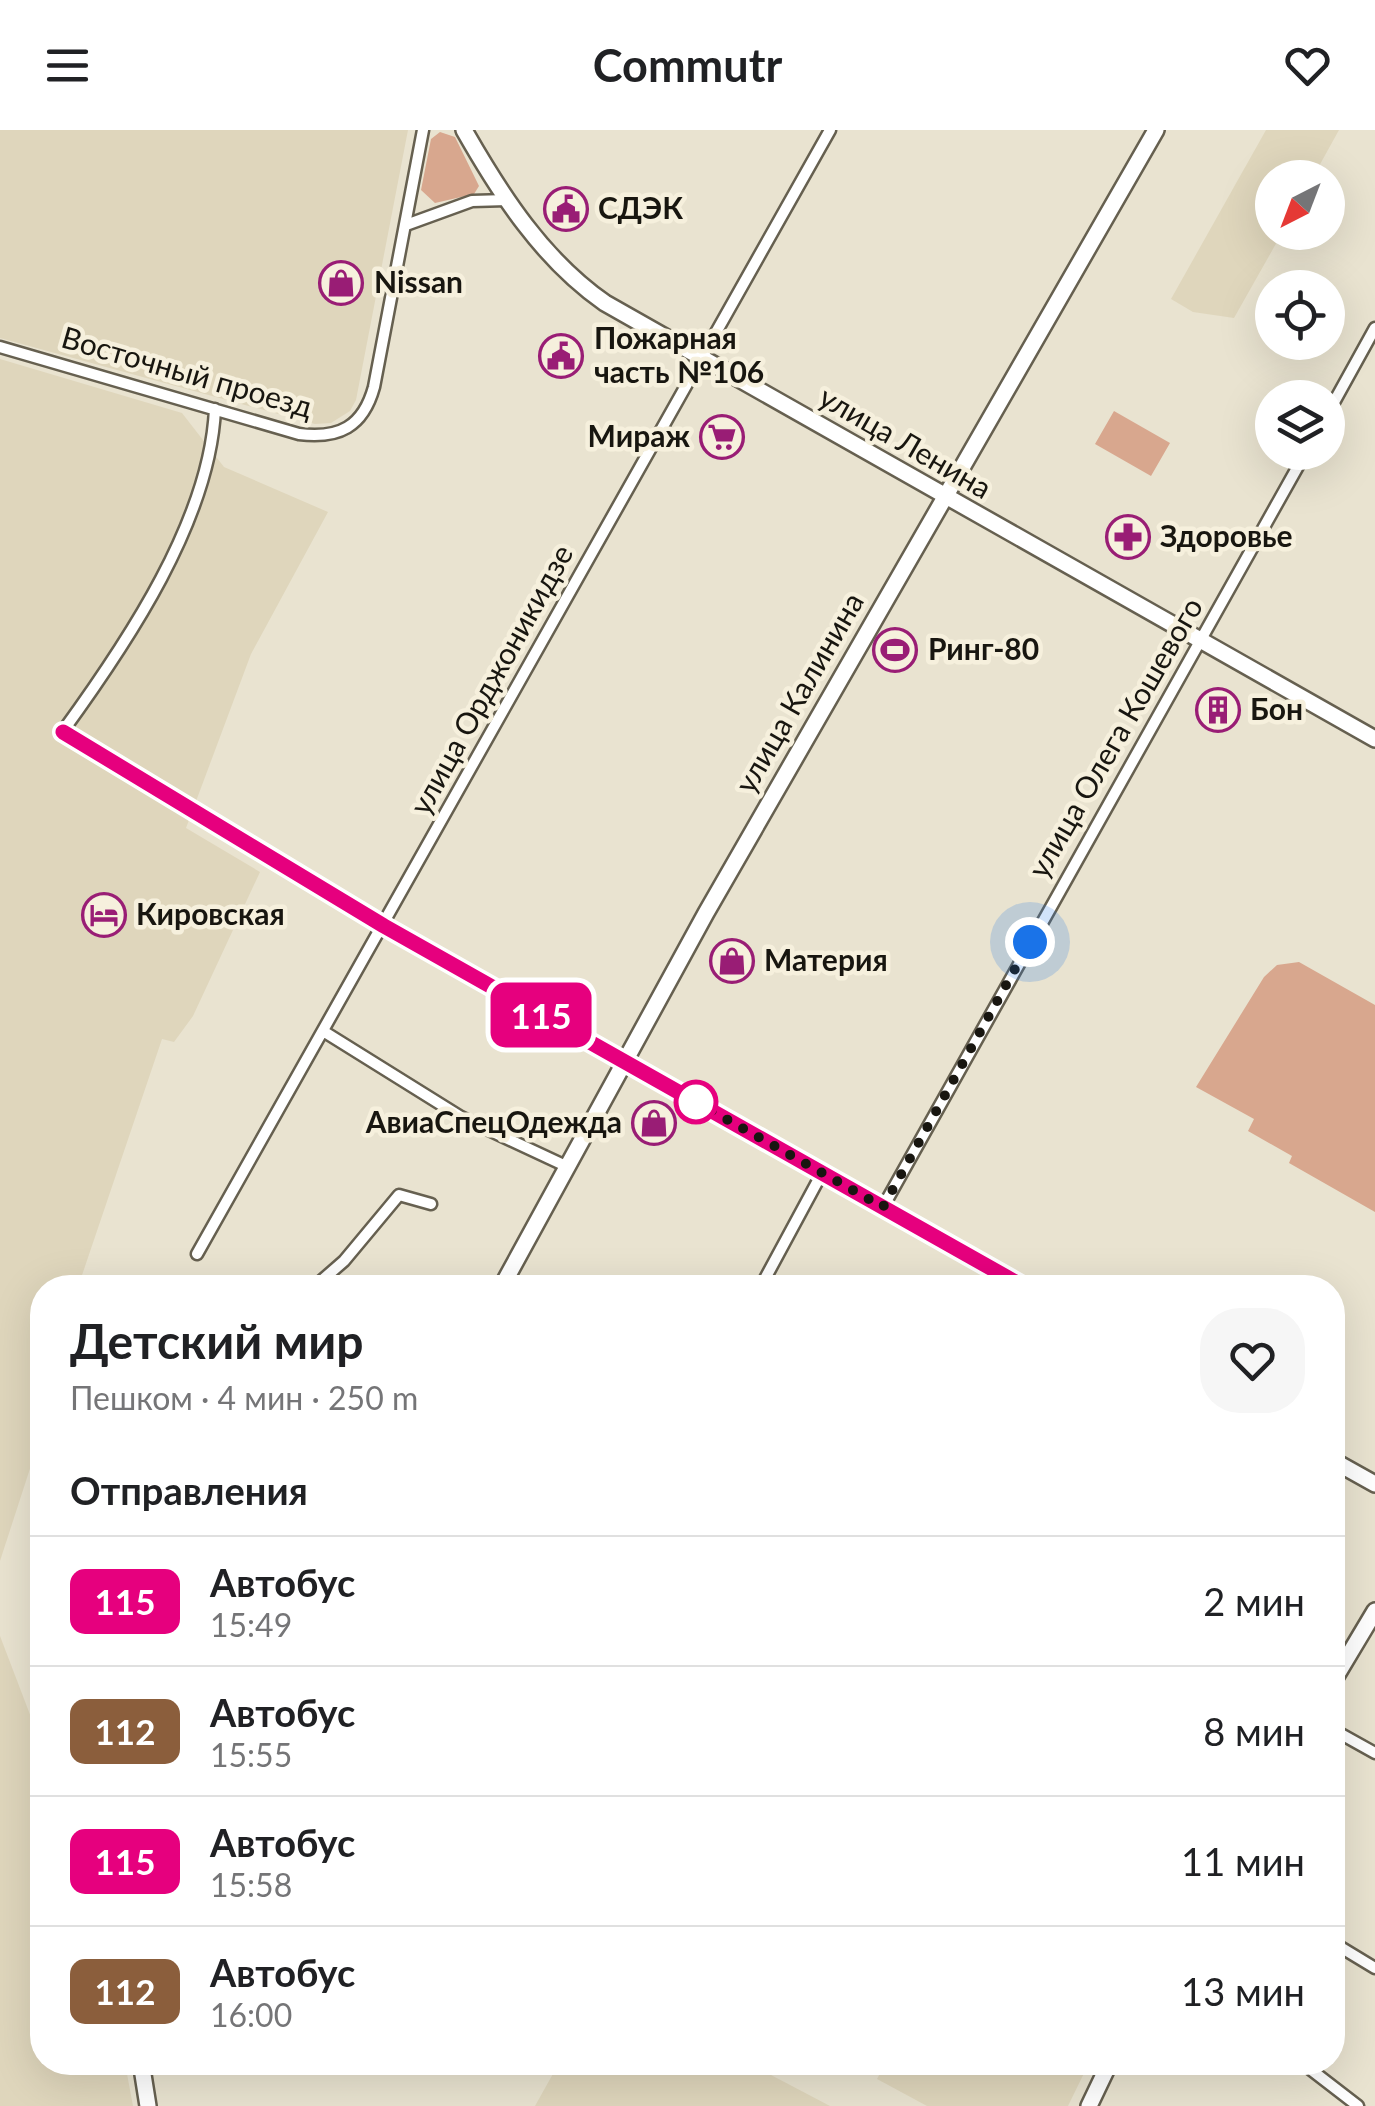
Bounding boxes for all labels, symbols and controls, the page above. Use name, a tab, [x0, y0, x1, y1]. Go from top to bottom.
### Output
icon: menu	[40, 38, 95, 93]
text: Commutr	[593, 38, 782, 92]
icon: heart	[1280, 38, 1335, 93]
north arrow	[1255, 160, 1345, 250]
map controls	[1255, 160, 1345, 470]
public building icon: СДЭК	[543, 186, 589, 232]
place label: СДЭК	[598, 189, 683, 225]
shop icon: Nissan	[318, 260, 364, 306]
place label: Nissan	[374, 263, 463, 299]
button: locate	[1255, 270, 1345, 360]
street label: Восточный проезд	[58, 318, 317, 424]
place label: Пожарная часть №106	[594, 319, 764, 389]
public building icon: Пожарная часть №106	[538, 333, 584, 379]
street label: улица Ленина	[814, 377, 998, 505]
button: layers	[1255, 380, 1345, 470]
supermarket icon: Мираж	[699, 414, 745, 460]
place label: Мираж	[588, 417, 690, 453]
pharmacy icon: Здоровье	[1105, 514, 1151, 560]
place label: Здоровье	[1160, 517, 1293, 553]
street label: улица Орджоникидзе	[401, 538, 579, 820]
street label: улица Калинина	[726, 585, 870, 799]
street label: улица Олега Кошевого	[1019, 590, 1209, 884]
sports icon: Ринг-80	[872, 627, 918, 673]
place label: Ринг-80	[928, 630, 1039, 666]
building icon: Бон	[1195, 687, 1241, 733]
place label: Бон	[1250, 690, 1303, 726]
hotel icon: Кировская	[81, 892, 127, 938]
place label: Кировская	[136, 895, 285, 931]
your location	[1005, 917, 1055, 967]
shop icon: Материя	[709, 938, 755, 984]
place label: Материя	[764, 941, 888, 977]
line badge: 115	[484, 982, 598, 1048]
text: 115	[511, 994, 571, 1036]
unlabelled marker	[675, 1081, 717, 1123]
shop icon: АвиаСпецОдежда	[631, 1100, 677, 1146]
place label: АвиаСпецОдежда	[365, 1103, 622, 1139]
button: heart	[1200, 1308, 1305, 1413]
text: Детский мир	[70, 1312, 363, 1369]
text: Пешком · 4 мин · 250 m	[70, 1378, 418, 1417]
text: Отправления	[70, 1467, 308, 1513]
text: Автобус	[210, 1559, 355, 1605]
text: 2 мин	[1203, 1578, 1305, 1624]
text: 115	[95, 1580, 155, 1622]
text: 15:49	[210, 1605, 292, 1644]
text: Автобус	[210, 1689, 355, 1735]
text: 8 мин	[1203, 1708, 1305, 1754]
text: 112	[95, 1710, 155, 1752]
text: 15:55	[210, 1735, 292, 1774]
text: Автобус	[210, 1819, 355, 1865]
text: 11 мин	[1181, 1838, 1305, 1884]
text: 115	[95, 1840, 155, 1882]
text: 15:58	[210, 1865, 292, 1904]
text: Автобус	[210, 1949, 355, 1995]
text: 13 мин	[1181, 1968, 1305, 2014]
text: 112	[95, 1970, 155, 2012]
text: 16:00	[210, 1995, 292, 2034]

